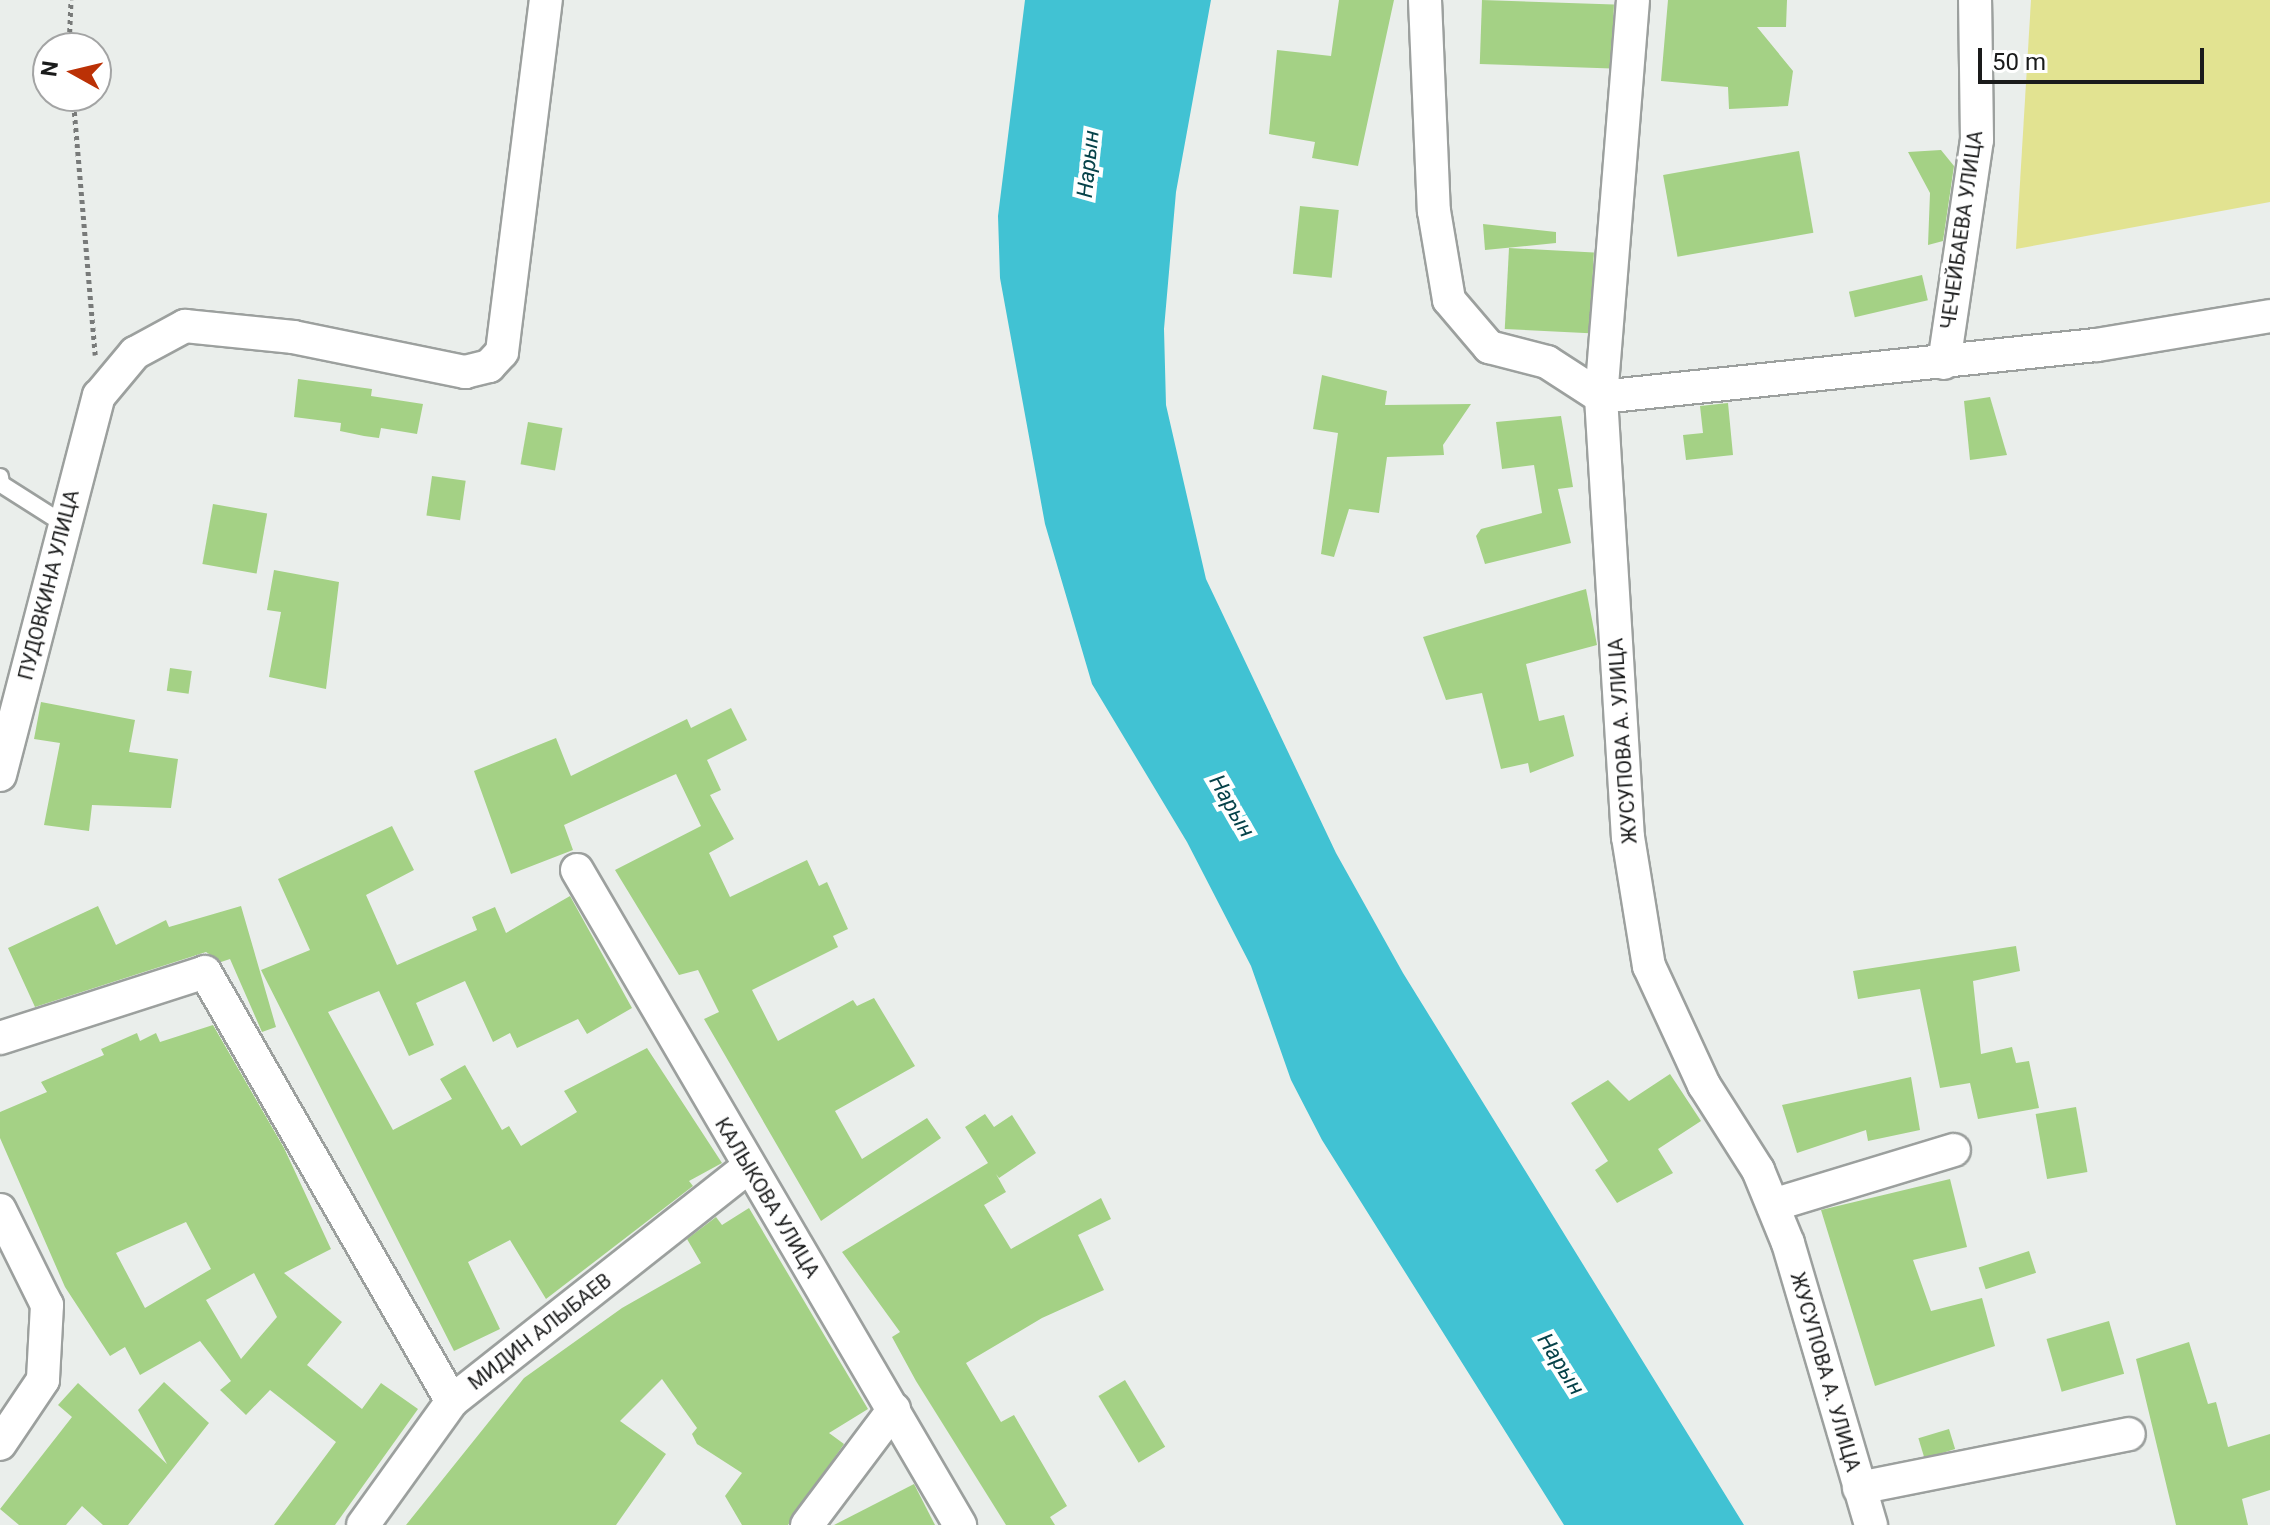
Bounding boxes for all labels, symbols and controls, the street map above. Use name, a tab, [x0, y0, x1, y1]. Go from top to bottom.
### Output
north arrow	[32, 32, 112, 112]
scale bar	[1982, 32, 2208, 82]
text: 50 m	[1992, 48, 2046, 76]
text: N	[36, 59, 63, 78]
water label: Нарын	[1071, 129, 1105, 199]
street label: ЧЕЧЕЙБАЕВА УЛИЦА	[1936, 129, 1988, 331]
street label: ПУДОВКИНА УЛИЦА	[14, 488, 84, 682]
street label: ЖУСУПОВА А. УЛИЦА	[1604, 637, 1642, 845]
water label: Нарын	[1204, 770, 1260, 842]
street label: КАЛЫКОВА УЛИЦА	[710, 1114, 824, 1282]
street label: МИДИН АЛЫБАЕВ	[464, 1269, 616, 1395]
street label: ЖУСУПОВА А. УЛИЦА	[1785, 1270, 1865, 1474]
water label: Нарын	[1532, 1328, 1590, 1400]

